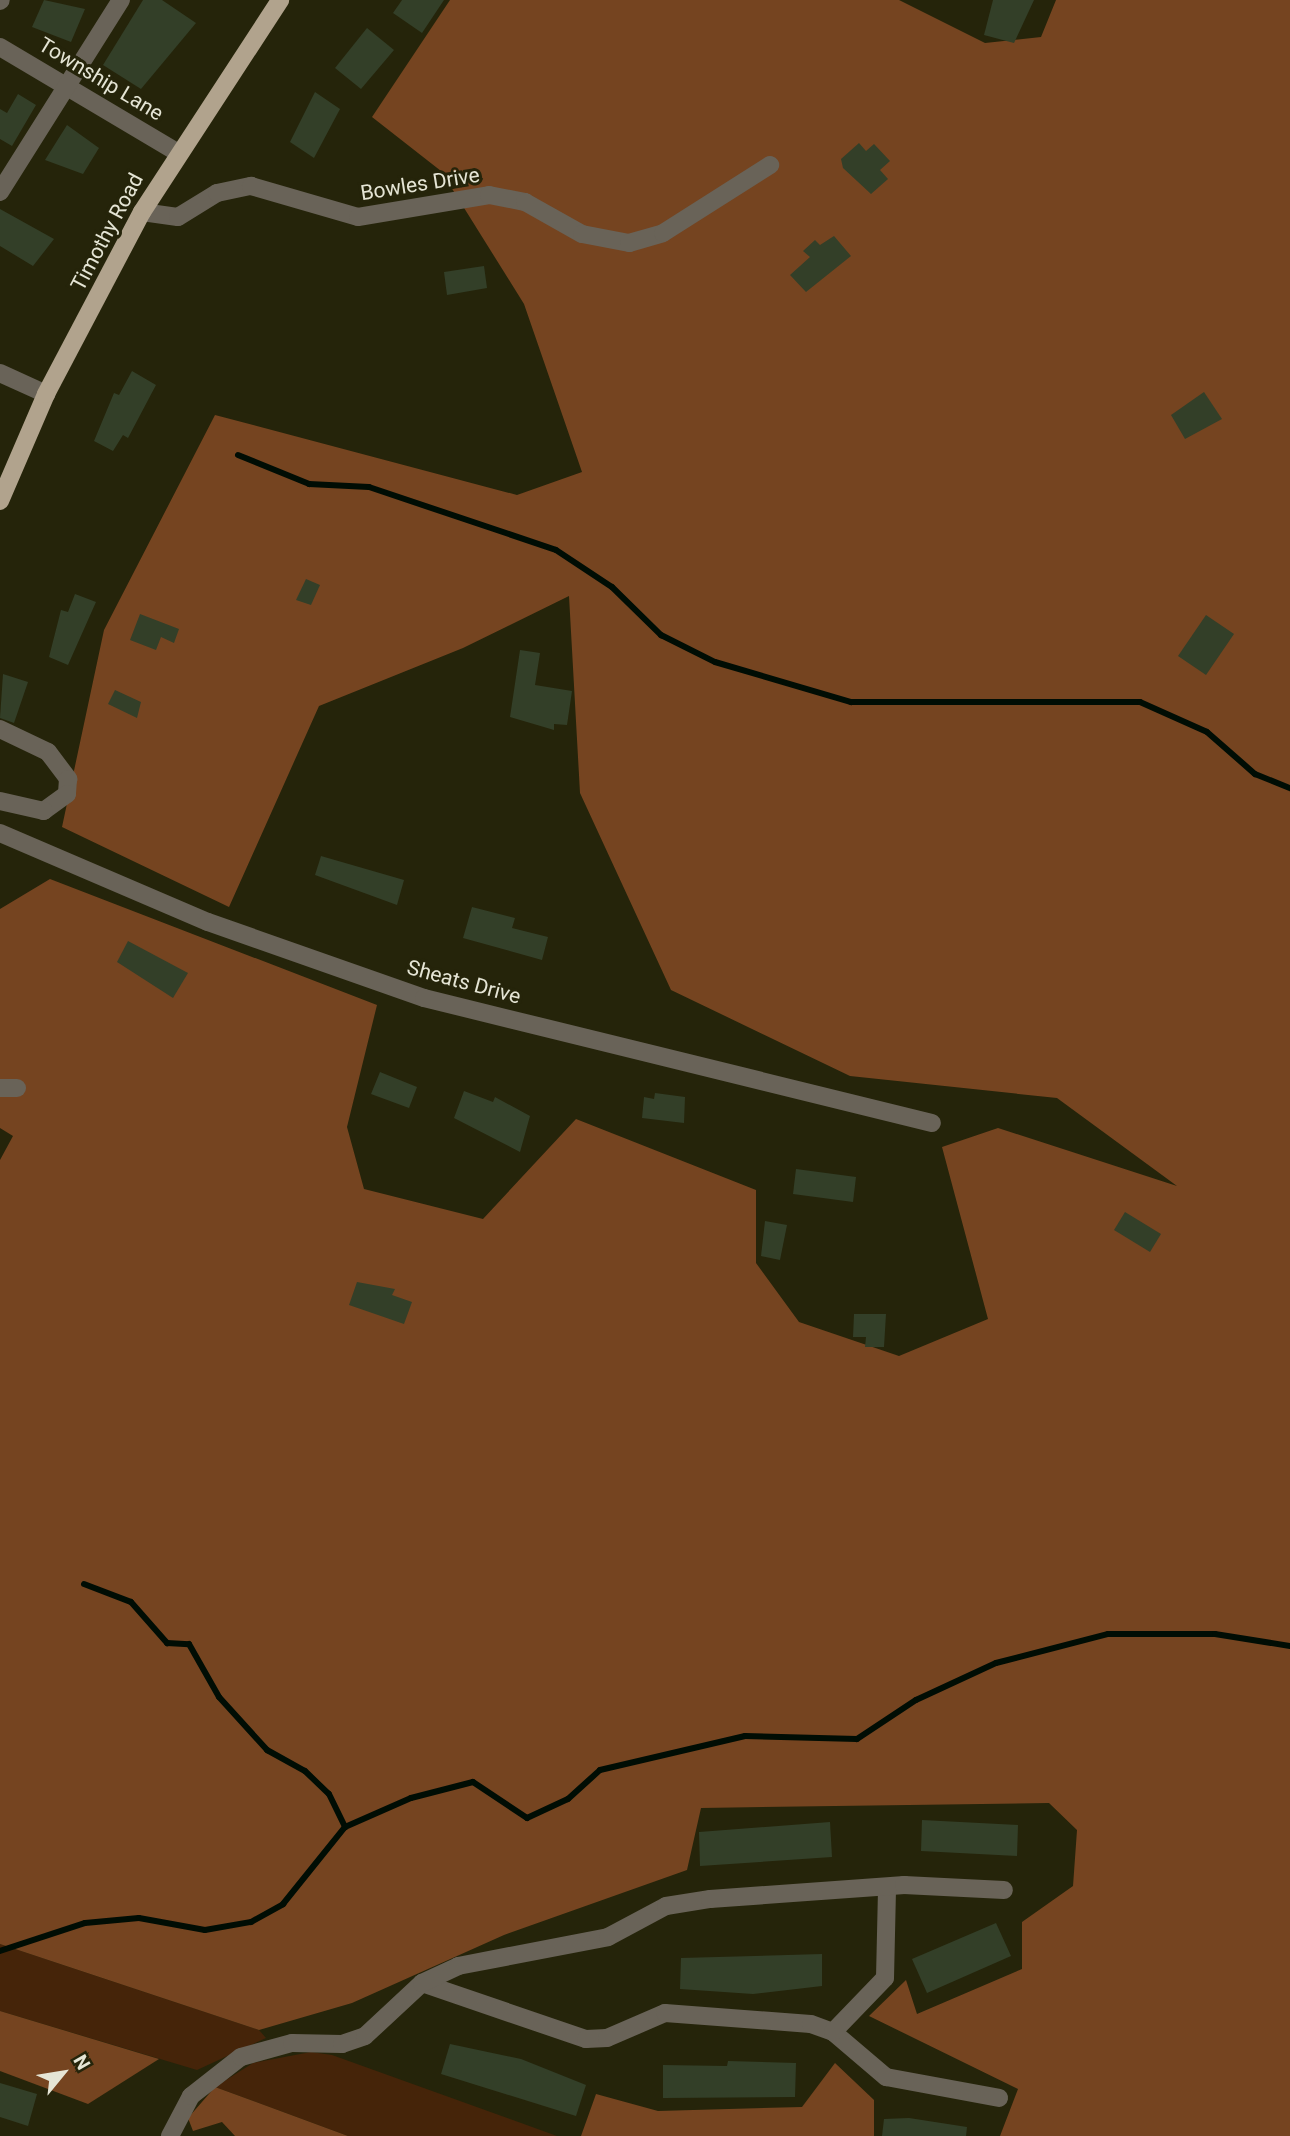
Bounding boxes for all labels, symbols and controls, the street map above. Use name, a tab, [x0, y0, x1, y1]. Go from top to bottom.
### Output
street label: Township Lane	[34, 32, 168, 126]
street label: Bowles Drive	[359, 162, 481, 206]
street label: Timothy Road	[65, 169, 149, 295]
street label: Sheats Drive	[404, 955, 524, 1009]
north arrow	[28, 2038, 98, 2108]
text: N	[68, 2051, 95, 2074]

